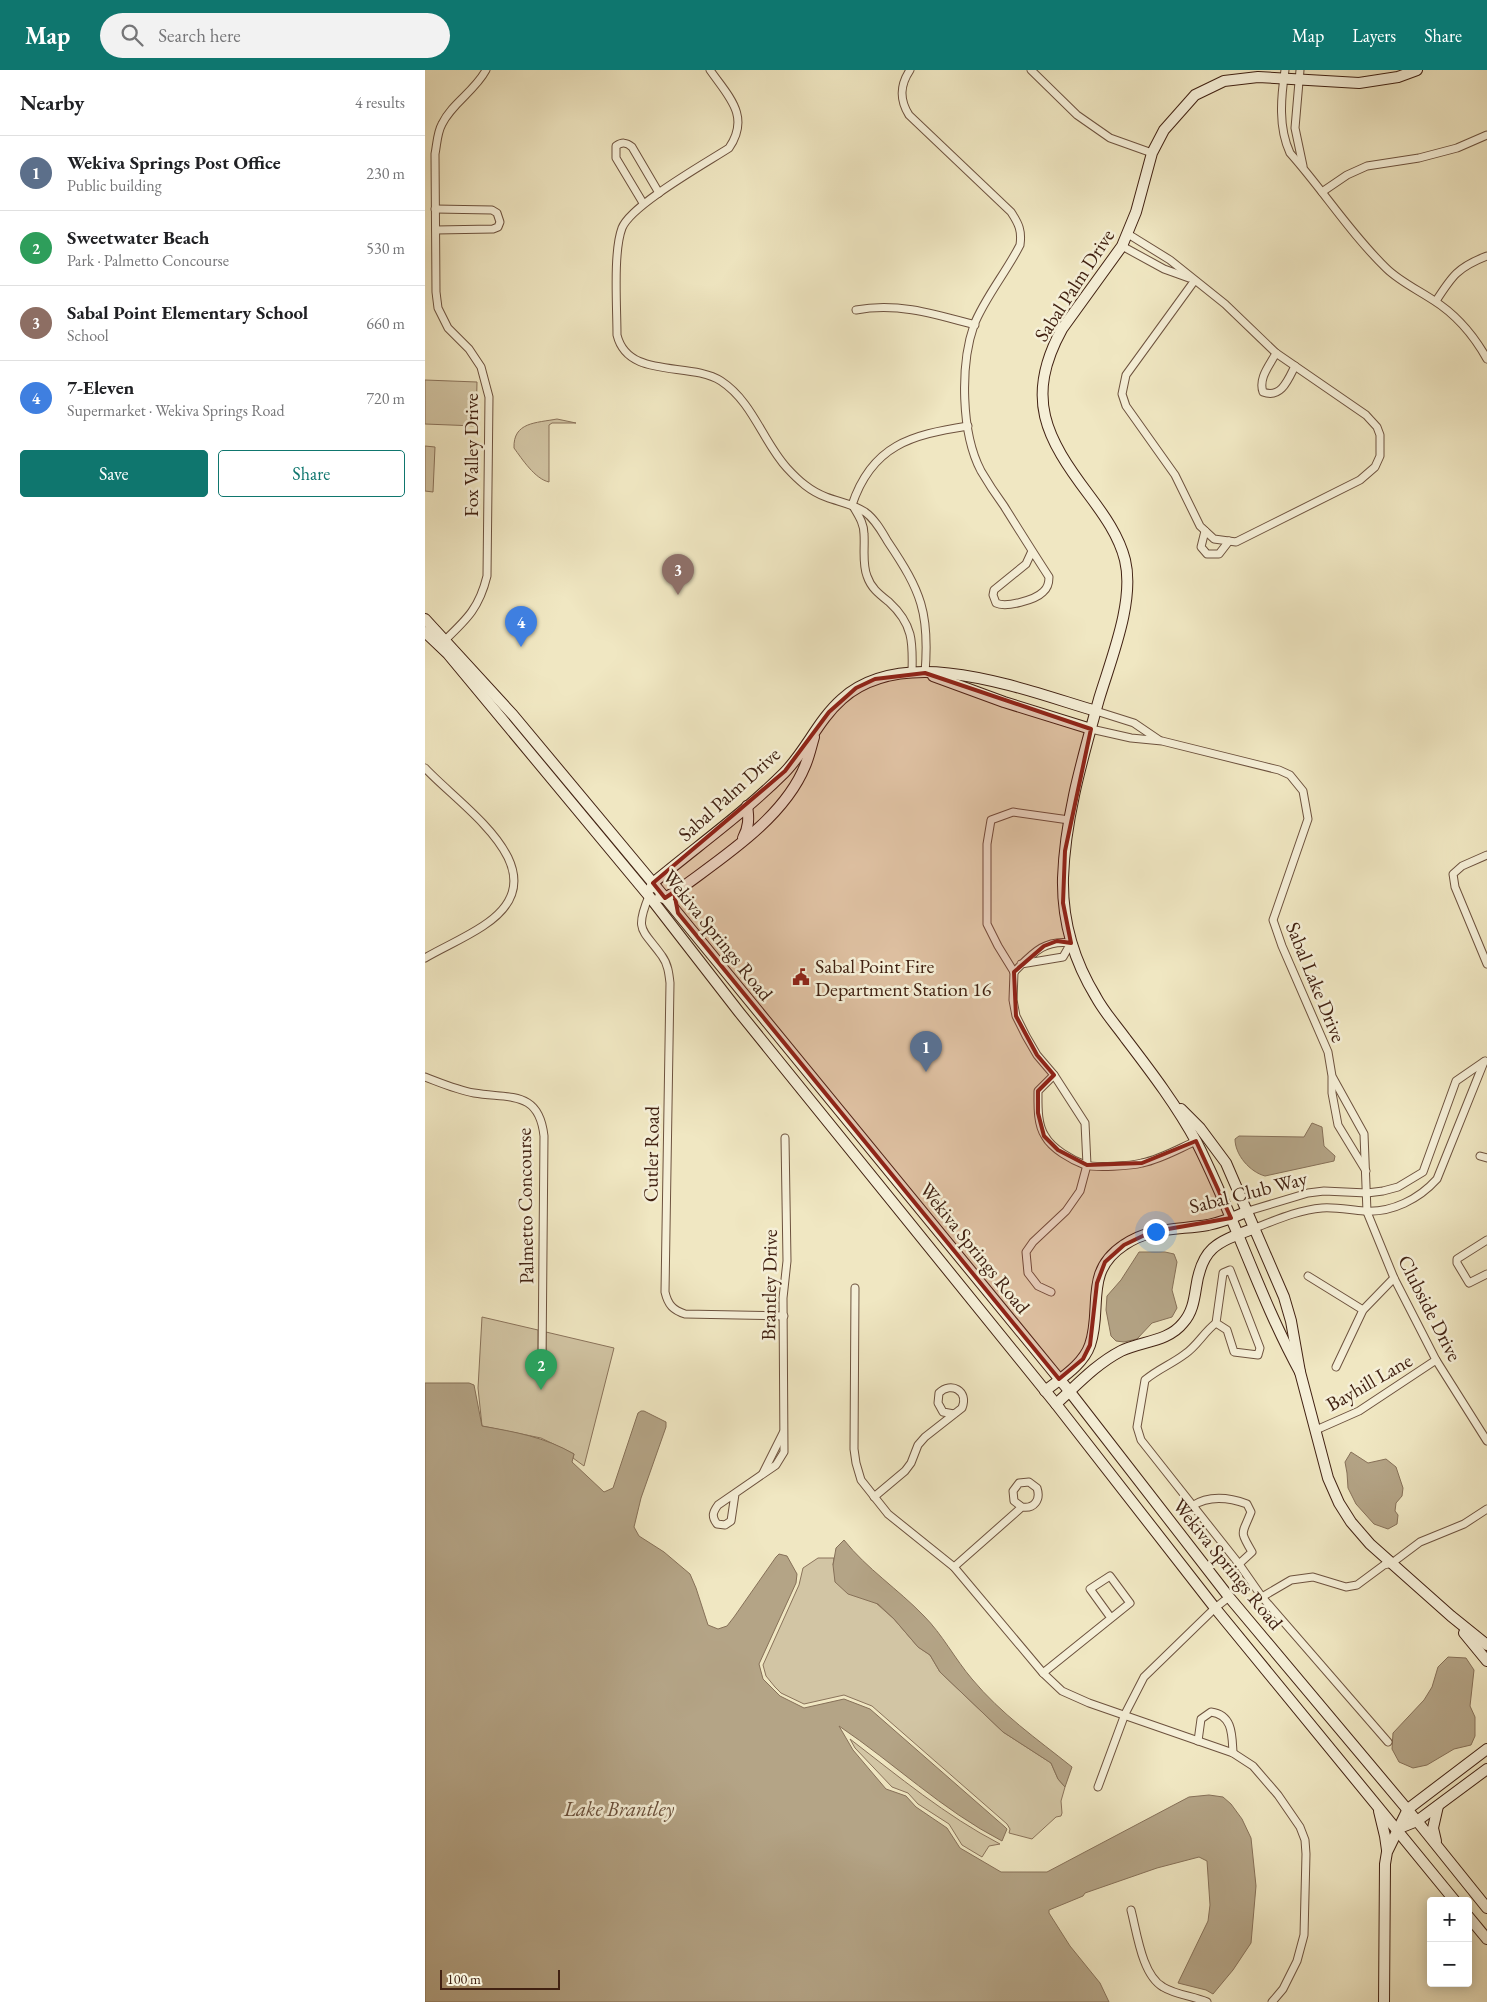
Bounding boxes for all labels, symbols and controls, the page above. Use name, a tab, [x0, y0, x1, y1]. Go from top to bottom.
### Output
search box	[100, 13, 450, 58]
text: Map	[25, 20, 70, 51]
icon: search	[118, 21, 146, 49]
text: Search here	[158, 23, 241, 48]
text: Map	[1292, 24, 1324, 47]
text: Layers	[1352, 24, 1396, 47]
text: Share	[1424, 24, 1462, 47]
text: Nearby	[20, 89, 84, 116]
text: 4 results	[355, 92, 405, 113]
text: Wekiva Springs Post Office	[67, 150, 281, 175]
text: 1	[32, 163, 40, 184]
text: 230 m	[366, 163, 405, 184]
text: Public building	[67, 175, 162, 196]
street label: Sabal Palm Drive	[1028, 224, 1120, 346]
text: Sweetwater Beach	[67, 225, 209, 250]
text: 2	[32, 238, 40, 259]
text: 530 m	[366, 238, 405, 259]
text: Park · Palmetto Concourse	[67, 250, 229, 271]
text: Sabal Point Elementary School	[67, 300, 308, 325]
text: 3	[32, 313, 40, 334]
text: 660 m	[366, 313, 405, 334]
text: School	[67, 325, 109, 346]
text: 7-Eleven	[67, 375, 134, 400]
text: 4	[32, 388, 40, 409]
text: 720 m	[366, 388, 405, 409]
street label: Fox Valley Drive	[458, 393, 484, 517]
text: Supermarket · Wekiva Springs Road	[67, 400, 285, 421]
button: Save	[20, 450, 208, 497]
button: Share	[218, 450, 405, 497]
pin: 3	[662, 554, 694, 595]
pin: 4	[505, 606, 537, 647]
street label: Sabal Palm Drive	[672, 741, 786, 847]
street label: Wekiva Springs Road	[657, 864, 780, 1007]
street label: Sabal Lake Drive	[1280, 918, 1352, 1046]
place label: Sabal Point Fire Department Station 16	[815, 953, 992, 1002]
public building icon: Sabal Point Fire Department Station 16	[791, 967, 811, 987]
pin: 1	[910, 1031, 942, 1072]
street label: Cutler Road	[637, 1105, 665, 1202]
street label: Palmetto Concourse	[511, 1127, 539, 1284]
street label: Sabal Club Way	[1186, 1165, 1310, 1219]
street label: Wekiva Springs Road	[914, 1177, 1037, 1320]
your location	[1143, 1219, 1169, 1245]
street label: Brantley Drive	[755, 1229, 783, 1341]
street label: Clubside Drive	[1392, 1250, 1468, 1366]
street label: Bayhill Lane	[1321, 1347, 1417, 1417]
pin: 2	[525, 1349, 557, 1390]
street label: Wekiva Springs Road	[1167, 1493, 1290, 1636]
water label: Lake Brantley	[563, 1795, 675, 1822]
map controls	[1427, 1897, 1472, 1987]
button: +	[1427, 1897, 1472, 1942]
button: −	[1427, 1942, 1472, 1987]
scale bar	[440, 1967, 560, 1990]
text: 100 m	[447, 1970, 481, 1988]

